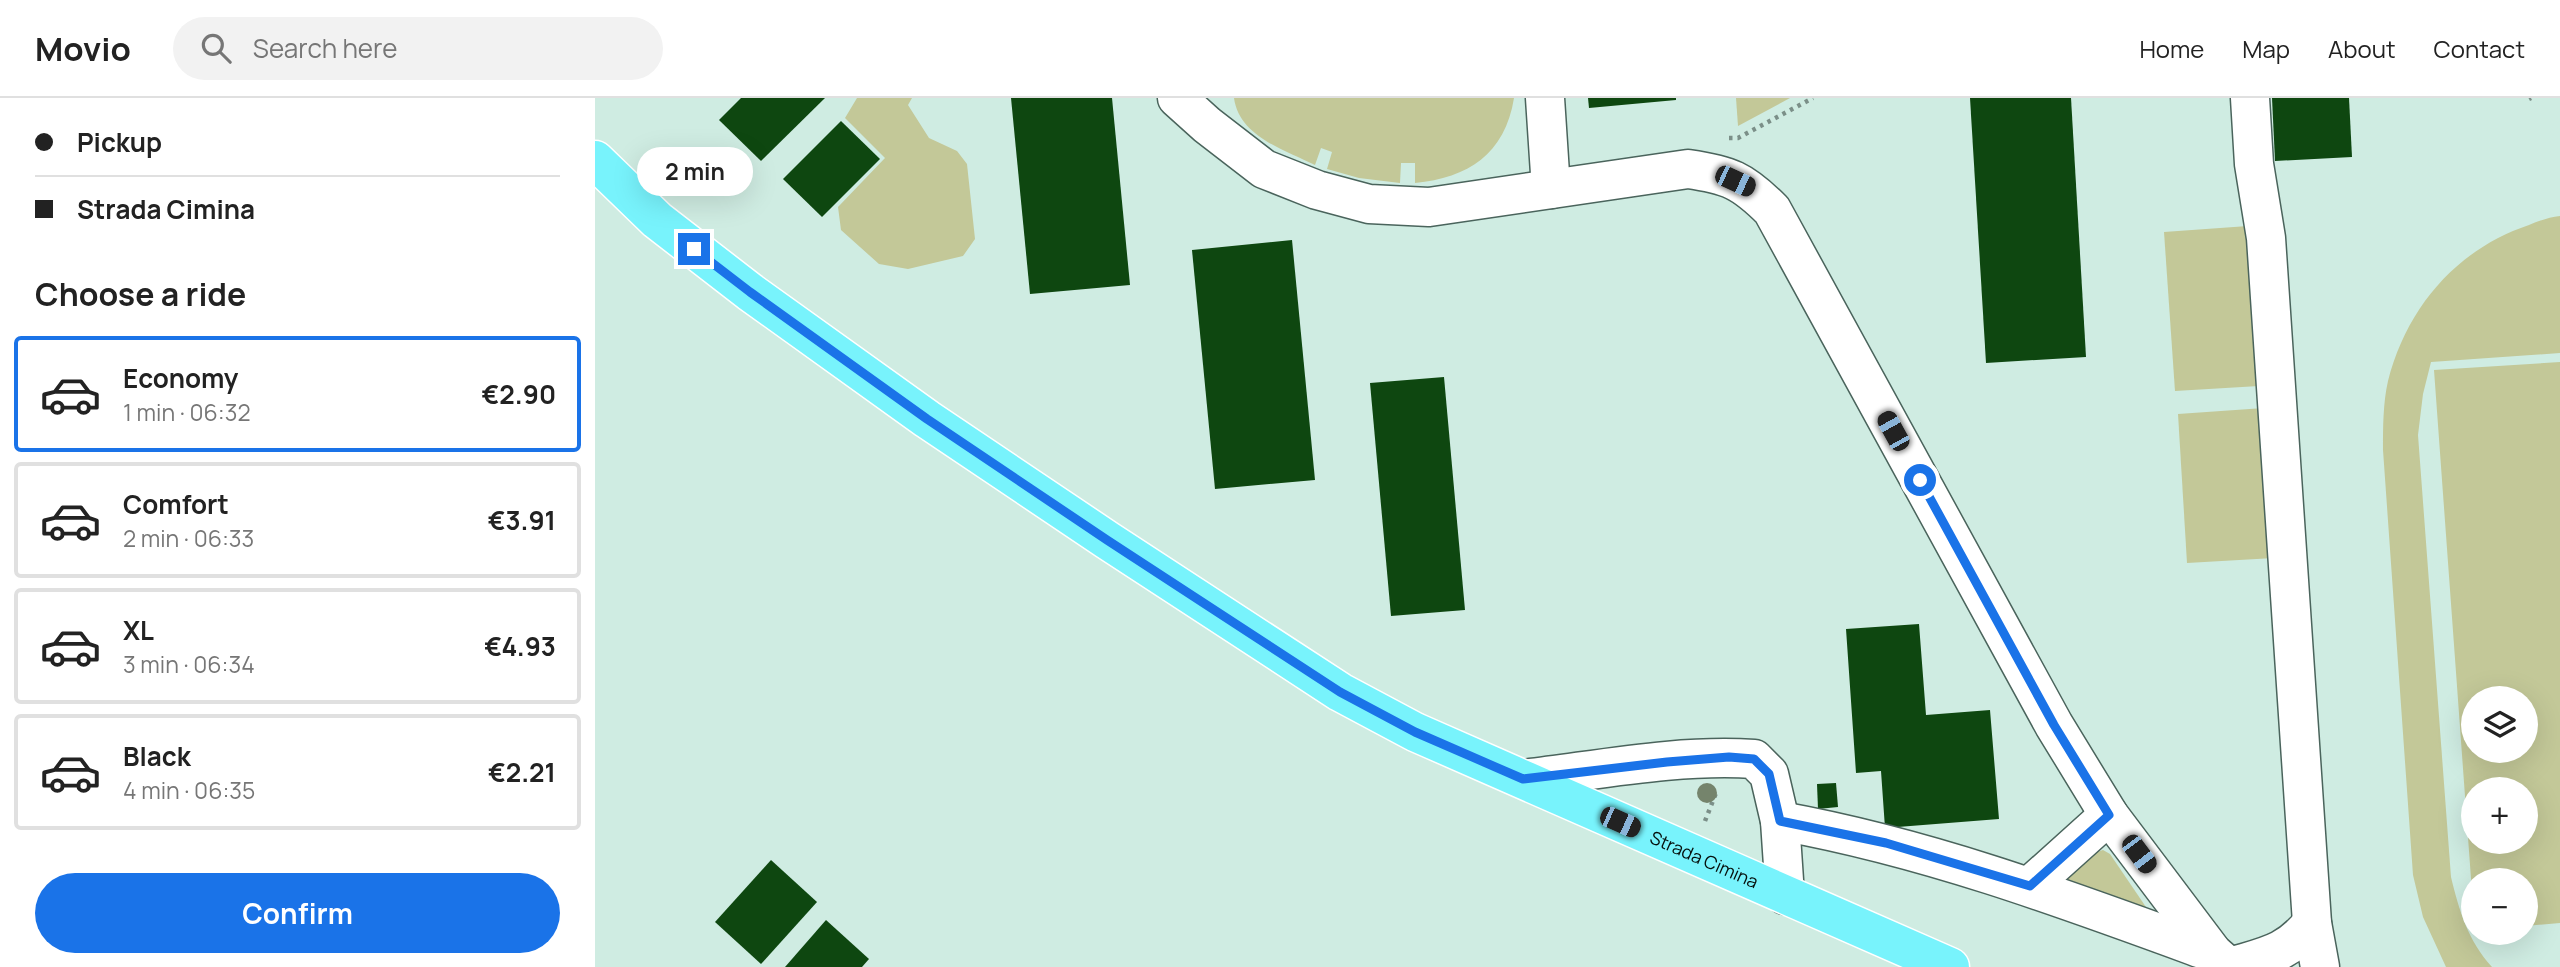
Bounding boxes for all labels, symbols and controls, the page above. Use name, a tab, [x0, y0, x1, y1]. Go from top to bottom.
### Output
search box	[173, 17, 663, 80]
text: Movio	[35, 26, 131, 71]
icon: search	[197, 29, 235, 67]
text: Search here	[253, 30, 397, 66]
text: Home	[2139, 32, 2204, 65]
text: Map	[2242, 32, 2290, 65]
text: About	[2328, 32, 2396, 65]
text: Contact	[2434, 32, 2525, 65]
text: Pickup	[77, 124, 162, 160]
callout: 2 min	[636, 148, 752, 197]
text: 2 min	[665, 155, 725, 187]
car	[1712, 163, 1759, 199]
text: Strada Cimina	[77, 191, 255, 227]
route end	[678, 233, 710, 265]
text: Choose a ride	[35, 272, 246, 316]
text: Economy	[123, 360, 238, 396]
icon: car	[39, 363, 102, 426]
text: €2.90	[482, 376, 556, 412]
text: 1 min · 06:32	[123, 396, 251, 428]
car	[1874, 408, 1913, 454]
route start	[1904, 464, 1936, 496]
text: Comfort	[123, 486, 229, 522]
icon: car	[39, 489, 102, 552]
text: €3.91	[488, 502, 556, 538]
text: 2 min · 06:33	[123, 522, 254, 554]
text: XL	[123, 612, 154, 648]
icon: car	[39, 615, 102, 678]
text: €4.93	[484, 628, 556, 664]
text: 3 min · 06:34	[123, 648, 255, 680]
map controls	[2461, 686, 2538, 945]
button: layers	[2461, 686, 2538, 763]
text: Black	[123, 738, 191, 774]
icon: car	[39, 741, 102, 804]
text: €2.21	[488, 754, 556, 790]
text: 4 min · 06:35	[123, 774, 255, 806]
button: +	[2461, 777, 2538, 854]
car	[1597, 804, 1644, 840]
street label: Strada Cimina	[1647, 825, 1762, 893]
car	[2118, 831, 2161, 877]
button: −	[2461, 868, 2538, 945]
button: Confirm	[35, 873, 560, 953]

